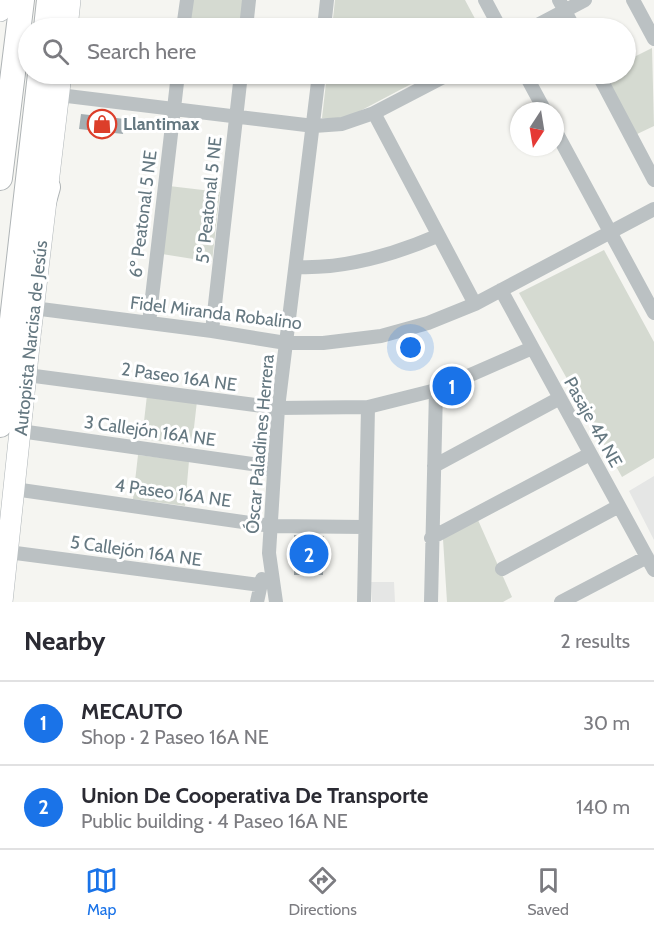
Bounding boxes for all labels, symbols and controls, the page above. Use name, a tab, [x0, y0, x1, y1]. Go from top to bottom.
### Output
search box	[18, 18, 636, 84]
icon: search	[39, 35, 72, 68]
text: Search here	[87, 38, 196, 65]
north arrow	[510, 102, 564, 156]
shop icon: Llantimax	[86, 108, 118, 140]
place label: Llantimax	[123, 113, 200, 135]
street label: 5º Peatonal 5 NE	[191, 135, 227, 265]
street label: 6º Peatonal 5 NE	[124, 149, 162, 279]
street label: Autopista Narcisa de Jesús	[10, 239, 52, 437]
street label: Fidel Miranda Robalino	[129, 292, 303, 334]
your location	[396, 333, 425, 362]
street label: Óscar Paladines Herrera	[241, 353, 279, 535]
street label: 2 Paseo 16A NE	[120, 358, 238, 396]
pin: 1	[432, 364, 472, 408]
street label: Pasaje 4A NE	[559, 373, 627, 471]
street label: 3 Callejón 16A NE	[83, 411, 217, 451]
street label: 4 Paseo 16A NE	[113, 474, 233, 512]
street label: 5 Callejón 16A NE	[69, 531, 203, 571]
pin: 2	[290, 532, 328, 576]
text: Nearby	[24, 625, 105, 657]
text: 2 results	[560, 629, 630, 653]
text: MECAUTO	[81, 698, 183, 725]
text: 1	[40, 711, 47, 735]
text: 30 m	[583, 711, 630, 735]
text: Shop · 2 Paseo 16A NE	[81, 725, 269, 749]
text: Union De Cooperativa De Transporte	[81, 782, 428, 809]
text: 2	[38, 795, 49, 819]
text: 140 m	[576, 795, 630, 819]
text: Public building · 4 Paseo 16A NE	[81, 809, 348, 833]
tab: Map	[85, 864, 118, 919]
tab: Directions	[289, 864, 357, 919]
tab: Saved	[527, 864, 569, 919]

